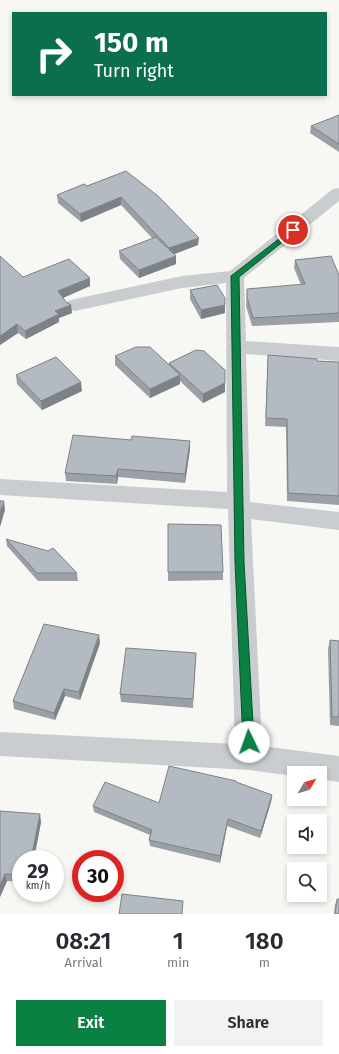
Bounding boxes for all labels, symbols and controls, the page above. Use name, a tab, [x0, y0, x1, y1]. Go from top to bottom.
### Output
text: 150 m	[94, 26, 169, 59]
icon: right	[28, 28, 80, 80]
text: Turn right	[94, 60, 174, 82]
pin	[276, 213, 310, 247]
icon: arrive	[282, 219, 304, 241]
position arrow	[228, 721, 270, 763]
north arrow	[287, 766, 327, 806]
map controls	[287, 766, 327, 902]
button: sound	[287, 814, 327, 854]
speed limit sign: 30	[72, 850, 124, 902]
text: 29	[27, 859, 49, 883]
button: search	[287, 862, 327, 902]
text: km/h	[26, 880, 50, 892]
text: 08:21	[55, 927, 112, 955]
text: 1	[173, 927, 184, 955]
text: 180	[245, 927, 284, 955]
text: Arrival	[64, 955, 103, 970]
text: min	[167, 955, 189, 970]
text: m	[259, 955, 270, 970]
button: Exit	[16, 1000, 166, 1046]
button: Share	[174, 1000, 323, 1046]

